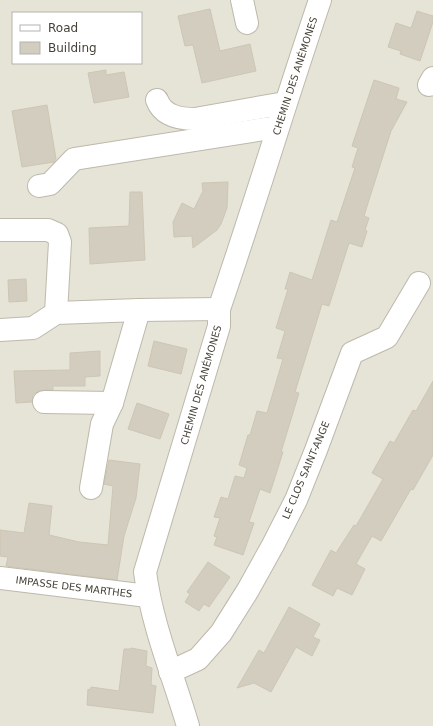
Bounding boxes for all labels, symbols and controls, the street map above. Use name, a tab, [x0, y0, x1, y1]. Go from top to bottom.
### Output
legend	[12, 12, 142, 64]
street label: CHEMIN DES ANÉMONES	[270, 15, 319, 137]
text: Road	[48, 21, 78, 35]
text: Building	[48, 41, 97, 55]
street label: CHEMIN DES ANÉMONES	[178, 324, 223, 446]
street label: LE CLOS SAINT-ANGE	[280, 419, 332, 521]
street label: IMPASSE DES MARTHES	[15, 574, 133, 600]

